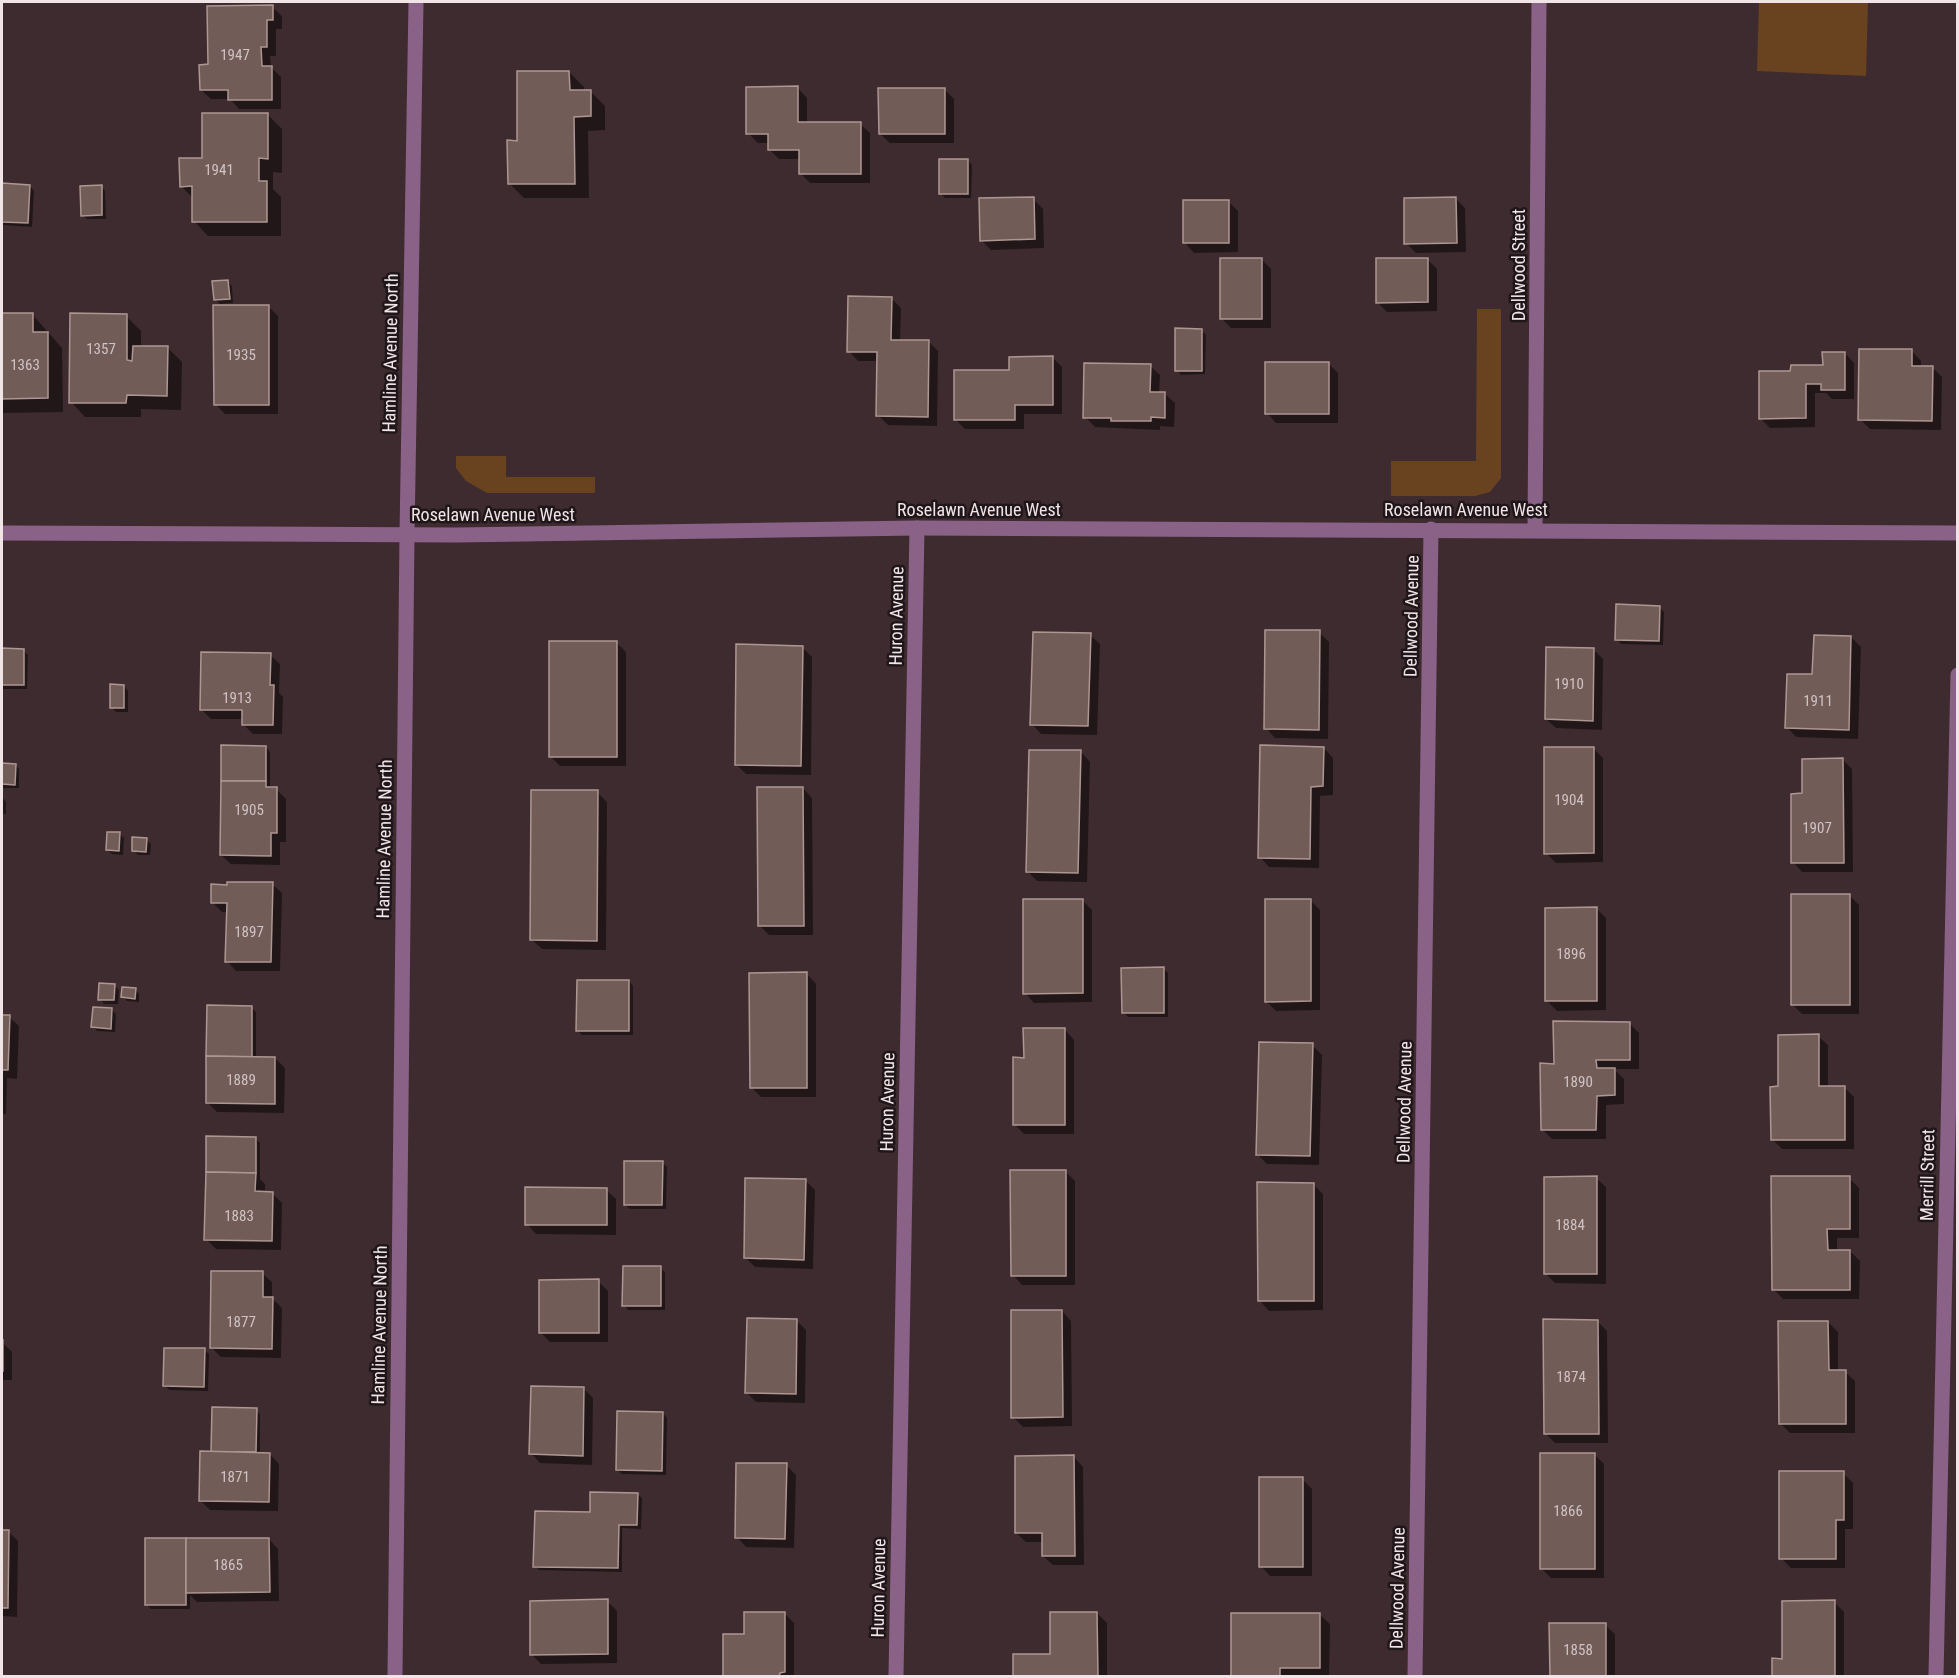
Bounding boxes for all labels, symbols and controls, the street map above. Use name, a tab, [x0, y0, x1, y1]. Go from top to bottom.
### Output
house number: 1947	[220, 46, 250, 64]
house number: 1941	[204, 161, 234, 179]
street label: Dellwood Street	[1508, 209, 1529, 321]
street label: Hamline Avenue North	[378, 273, 402, 433]
house number: 1357	[86, 340, 116, 358]
house number: 1935	[226, 346, 256, 364]
house number: 1363	[10, 356, 40, 374]
street label: Roselawn Avenue West	[897, 499, 1061, 520]
street label: Roselawn Avenue West	[1384, 499, 1548, 520]
street label: Roselawn Avenue West	[411, 504, 575, 525]
street label: Dellwood Avenue	[1399, 555, 1423, 677]
street label: Huron Avenue	[885, 566, 907, 666]
house number: 1910	[1554, 675, 1584, 693]
house number: 1913	[222, 689, 252, 707]
house number: 1911	[1803, 692, 1833, 710]
street label: Hamline Avenue North	[372, 759, 396, 919]
house number: 1904	[1554, 791, 1584, 809]
house number: 1905	[234, 801, 264, 819]
house number: 1907	[1802, 819, 1832, 837]
house number: 1897	[234, 923, 264, 941]
house number: 1896	[1556, 945, 1586, 963]
street label: Dellwood Avenue	[1392, 1041, 1416, 1163]
street label: Huron Avenue	[876, 1052, 898, 1152]
house number: 1889	[226, 1071, 256, 1089]
house number: 1890	[1563, 1073, 1593, 1091]
street label: Merrill Street	[1916, 1129, 1938, 1221]
house number: 1883	[224, 1207, 254, 1225]
house number: 1884	[1555, 1216, 1585, 1234]
street label: Hamline Avenue North	[367, 1245, 391, 1405]
house number: 1877	[226, 1313, 256, 1331]
house number: 1874	[1556, 1368, 1586, 1386]
house number: 1871	[220, 1468, 250, 1486]
house number: 1866	[1553, 1502, 1583, 1520]
street label: Dellwood Avenue	[1385, 1527, 1409, 1649]
street label: Huron Avenue	[867, 1538, 889, 1638]
house number: 1865	[213, 1556, 243, 1574]
house number: 1858	[1563, 1641, 1593, 1659]

